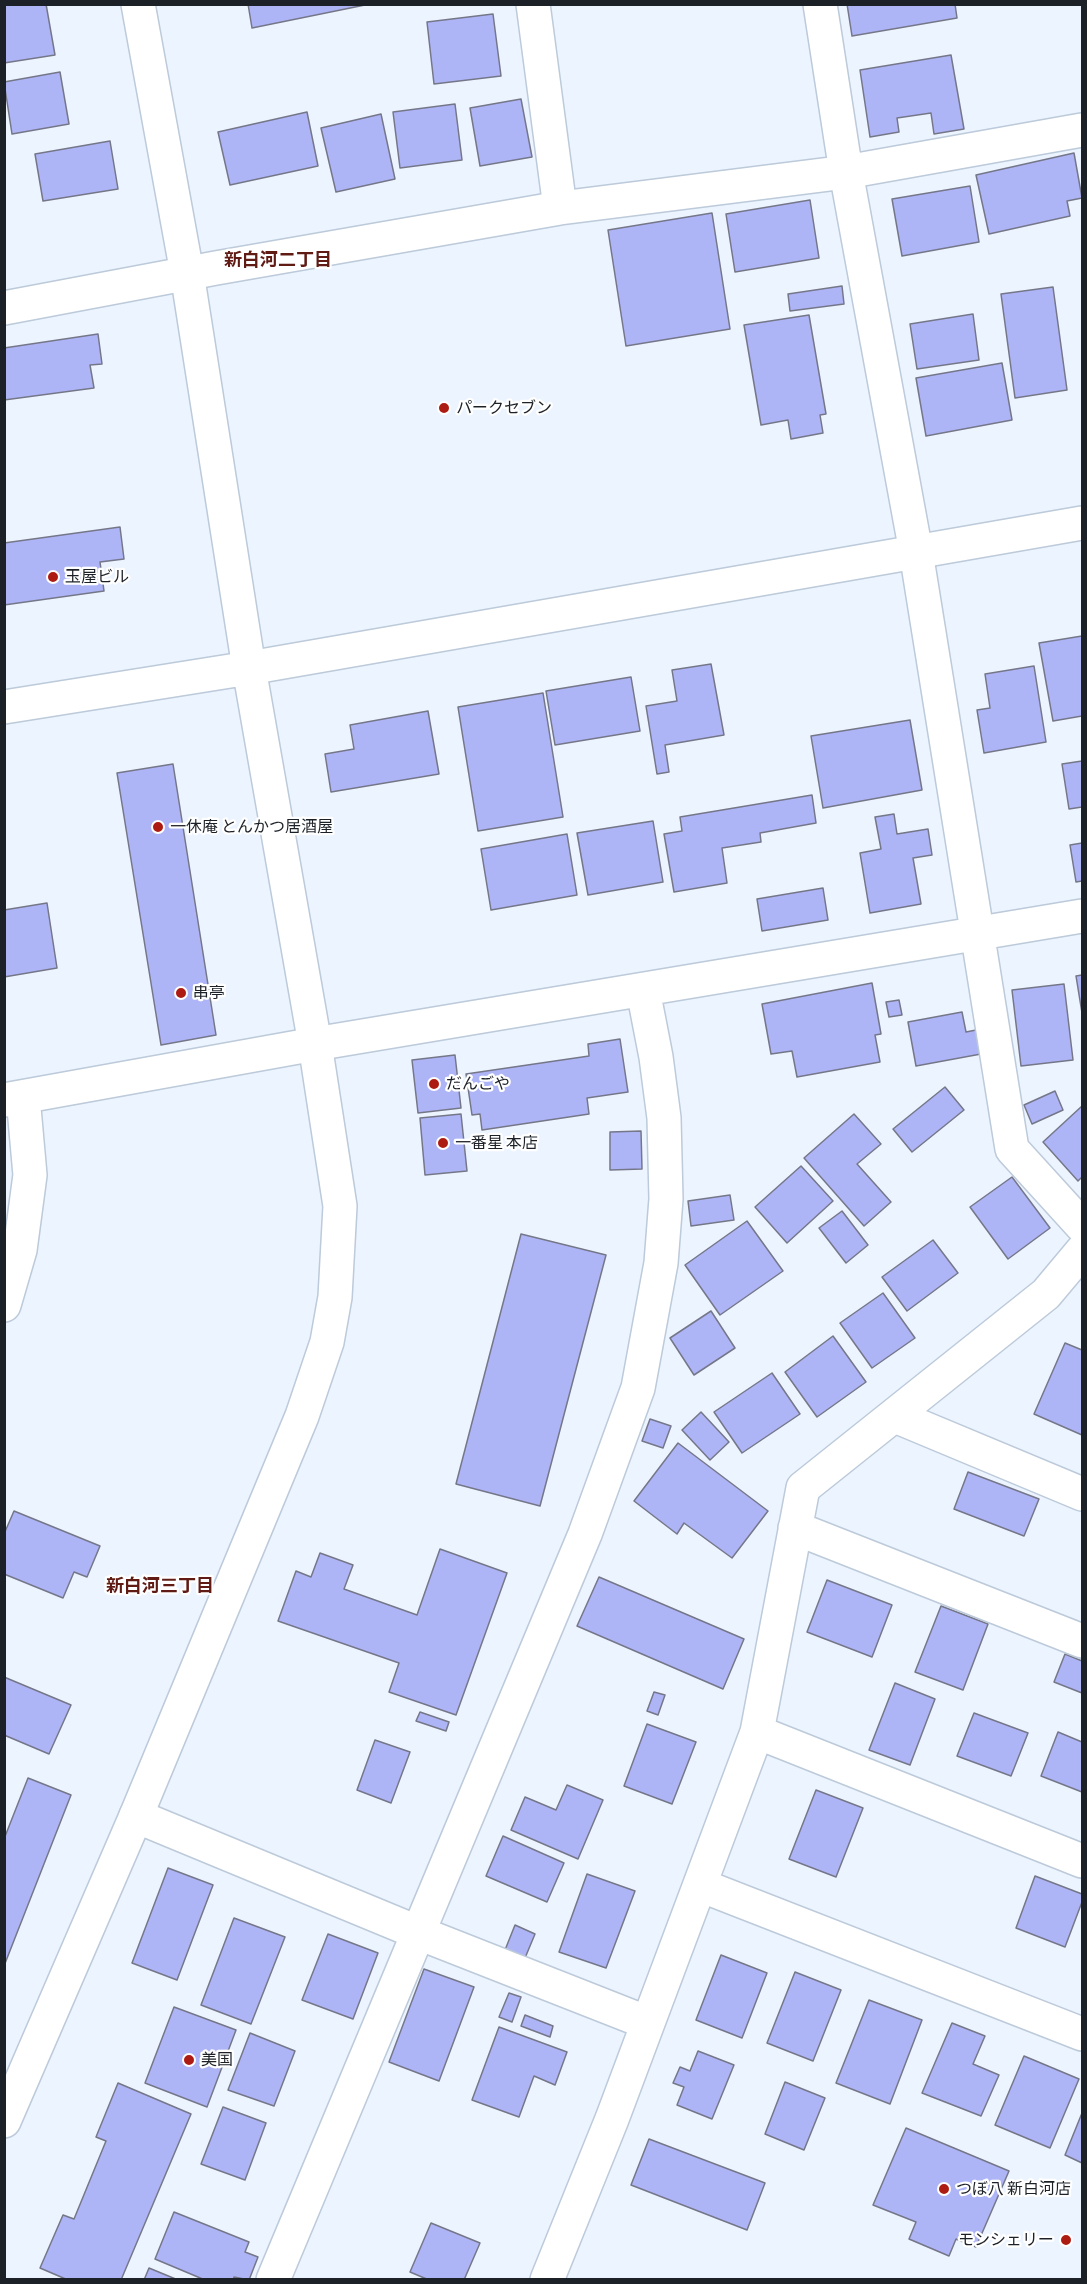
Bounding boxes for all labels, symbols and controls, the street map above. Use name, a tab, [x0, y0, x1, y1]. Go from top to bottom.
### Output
district label: 新白河二丁目	[224, 249, 332, 271]
place label: パークセブン	[456, 398, 552, 418]
marker: パークセブン	[437, 401, 451, 415]
place label: 玉屋ビル	[65, 567, 129, 587]
marker: 玉屋ビル	[46, 570, 60, 584]
place label: 一休庵 とんかつ居酒屋	[170, 817, 333, 837]
marker: 一休庵 とんかつ居酒屋	[151, 820, 165, 834]
place label: 串亭	[193, 983, 225, 1003]
marker: 串亭	[174, 986, 188, 1000]
place label: だんごや	[446, 1074, 510, 1094]
marker: だんごや	[427, 1077, 441, 1091]
place label: 一番星 本店	[455, 1133, 538, 1153]
marker: 一番星 本店	[436, 1136, 450, 1150]
district label: 新白河三丁目	[106, 1575, 214, 1597]
place label: 美国	[201, 2050, 233, 2070]
marker: 美国	[182, 2053, 196, 2067]
place label: つぼ八 新白河店	[956, 2179, 1071, 2199]
marker: つぼ八 新白河店	[937, 2182, 951, 2196]
place label: モンシェリー	[958, 2230, 1054, 2250]
marker: モンシェリー	[1059, 2233, 1073, 2247]

